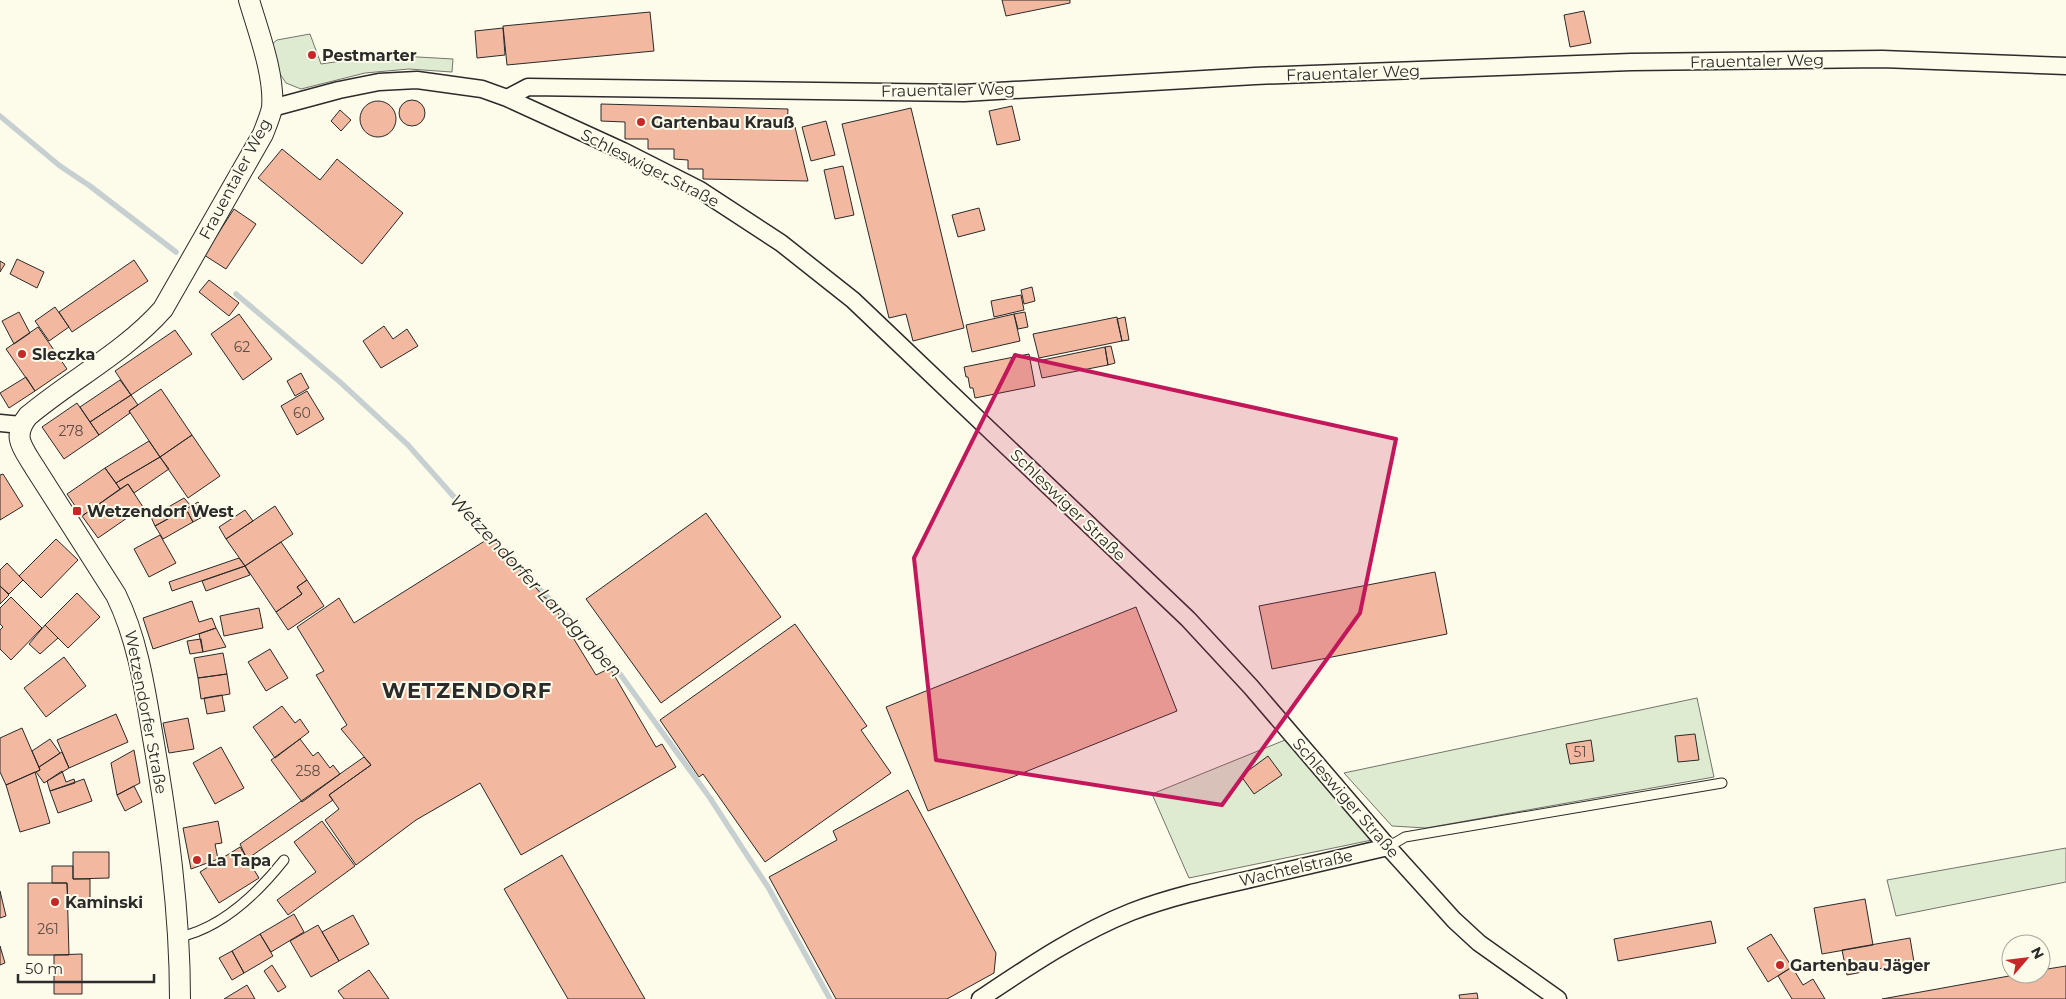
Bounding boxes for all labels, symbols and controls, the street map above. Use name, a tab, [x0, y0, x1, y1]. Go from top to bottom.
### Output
place label: Pestmarter	[322, 46, 417, 65]
marker: Pestmarter	[306, 49, 318, 61]
street label: Frauentaler Weg	[1690, 50, 1824, 72]
street label: Frauentaler Weg	[1286, 61, 1420, 85]
street label: Frauentaler Weg	[881, 79, 1015, 101]
place label: Gartenbau Krauß	[651, 113, 794, 132]
street label: Frauentaler Weg	[195, 115, 275, 243]
marker: Gartenbau Krauß	[635, 116, 647, 128]
street label: Schleswiger Straße	[578, 125, 722, 211]
house number: 62	[234, 338, 250, 356]
place label: Sleczka	[32, 345, 95, 364]
marker: Sleczka	[16, 348, 28, 360]
house number: 60	[293, 404, 311, 422]
house number: 278	[59, 422, 83, 440]
street label: Schleswiger Straße	[1006, 445, 1130, 565]
water label: Wetzendorfer Landgraben	[445, 490, 627, 682]
place label: Wetzendorf West	[87, 502, 234, 521]
marker: Wetzendorf West	[71, 505, 83, 517]
street label: Wetzendorfer Straße	[121, 629, 171, 795]
district label: WETZENDORF	[382, 678, 552, 703]
street label: Schleswiger Straße	[1289, 734, 1403, 862]
house number: 51	[1574, 743, 1586, 761]
house number: 258	[296, 762, 320, 780]
street label: Wachtelstraße	[1237, 846, 1355, 890]
place label: La Tapa	[207, 851, 271, 870]
marker: La Tapa	[191, 854, 203, 866]
place label: Kaminski	[65, 893, 143, 912]
marker: Kaminski	[49, 896, 61, 908]
house number: 261	[37, 920, 59, 938]
north arrow	[2001, 934, 2051, 984]
text: N	[2027, 944, 2048, 962]
scale bar	[18, 952, 154, 984]
place label: Gartenbau Jäger	[1790, 956, 1930, 975]
text: 50 m	[25, 959, 63, 978]
marker: Gartenbau Jäger	[1774, 959, 1786, 971]

